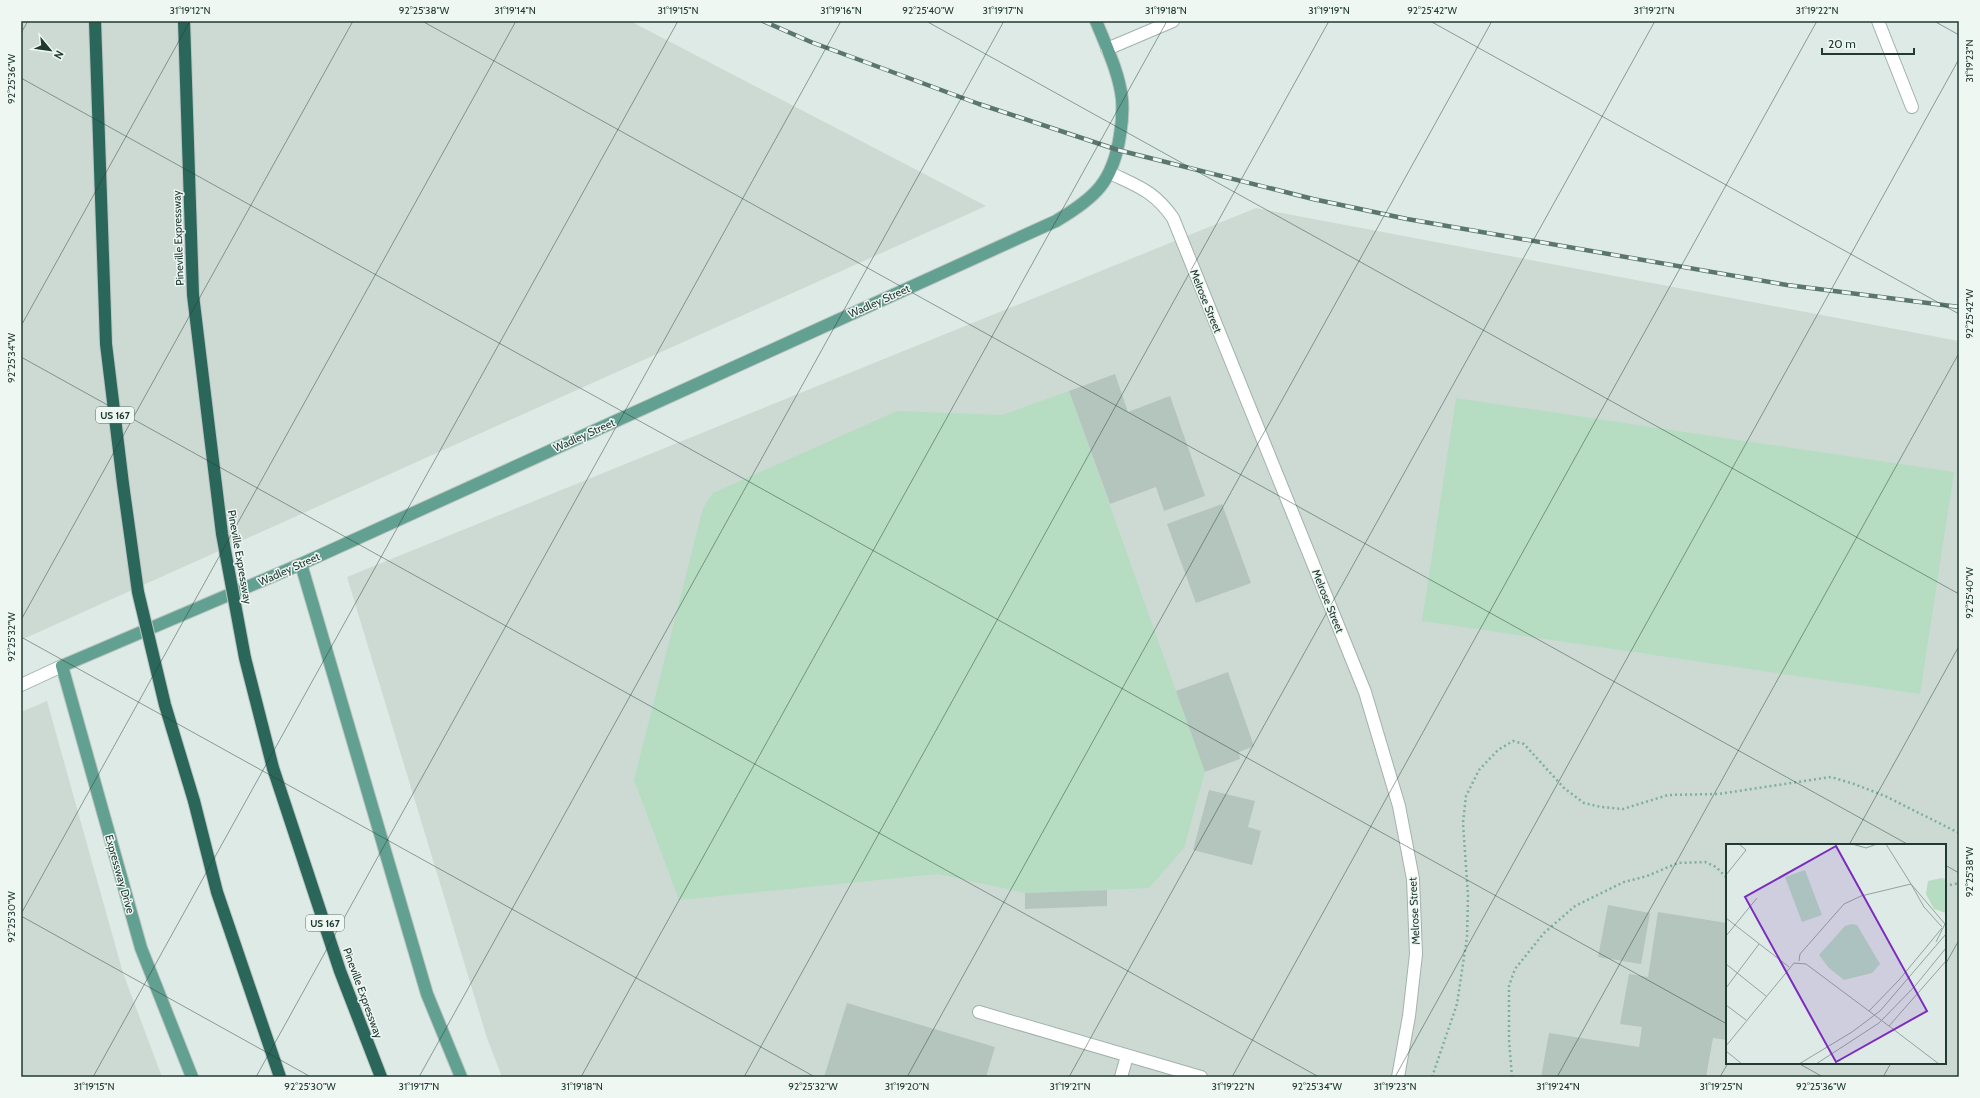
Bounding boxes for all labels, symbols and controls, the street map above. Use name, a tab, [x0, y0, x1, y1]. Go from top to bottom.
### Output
text: 31°19'12"N	[169, 4, 211, 17]
text: 92°25'38"W	[399, 4, 450, 17]
text: 31°19'14"N	[494, 4, 536, 17]
text: 31°19'15"N	[657, 4, 699, 17]
text: 31°19'16"N	[820, 4, 862, 17]
text: 92°25'40"W	[902, 4, 954, 17]
text: 31°19'17"N	[983, 4, 1023, 17]
text: 31°19'18"N	[1145, 4, 1187, 17]
text: 31°19'19"N	[1308, 4, 1350, 17]
text: 92°25'42"W	[1407, 4, 1457, 17]
text: 31°19'21"N	[1633, 4, 1675, 17]
text: 31°19'22"N	[1796, 4, 1838, 17]
north arrow	[30, 30, 70, 70]
scale bar	[1822, 30, 1914, 56]
text: 20 m	[1828, 36, 1856, 51]
text: 31°19'23"N	[1963, 39, 1976, 83]
text: N	[51, 48, 67, 62]
text: 92°25'36"W	[5, 53, 18, 104]
street label: Pineville Expressway	[169, 190, 187, 286]
street label: Melrose Street	[1187, 267, 1225, 335]
street label: Wadley Street	[846, 281, 912, 321]
text: 92°25'42"W	[1963, 289, 1976, 339]
text: 92°25'34"W	[5, 332, 18, 383]
road number: US 167	[96, 407, 134, 423]
street label: Wadley Street	[551, 415, 617, 455]
street label: Pineville Expressway	[225, 509, 255, 606]
street label: Wadley Street	[256, 549, 322, 589]
street label: Melrose Street	[1309, 567, 1347, 635]
text: 92°25'40"W	[1963, 567, 1976, 619]
text: 92°25'32"W	[5, 612, 18, 662]
street label: Expressway Drive	[102, 833, 138, 915]
inset map	[1726, 844, 1946, 1064]
text: 92°25'38"W	[1963, 846, 1976, 897]
street label: Melrose Street	[1405, 877, 1423, 945]
text: 92°25'30"W	[5, 891, 18, 943]
road number: US 167	[306, 915, 344, 931]
street label: Pineville Expressway	[340, 946, 386, 1041]
text: 31°19'15"N	[73, 1080, 115, 1093]
text: 92°25'30"W	[284, 1080, 336, 1093]
text: 31°19'17"N	[399, 1080, 439, 1093]
text: 31°19'18"N	[561, 1080, 603, 1093]
text: 92°25'32"W	[788, 1080, 838, 1093]
text: 31°19'20"N	[885, 1080, 929, 1093]
text: 31°19'21"N	[1049, 1080, 1091, 1093]
text: 31°19'22"N	[1212, 1080, 1254, 1093]
text: 92°25'34"W	[1292, 1080, 1343, 1093]
text: 31°19'23"N	[1373, 1080, 1417, 1093]
text: 31°19'24"N	[1536, 1080, 1580, 1093]
text: 31°19'25"N	[1699, 1080, 1743, 1093]
text: 92°25'36"W	[1796, 1080, 1847, 1093]

